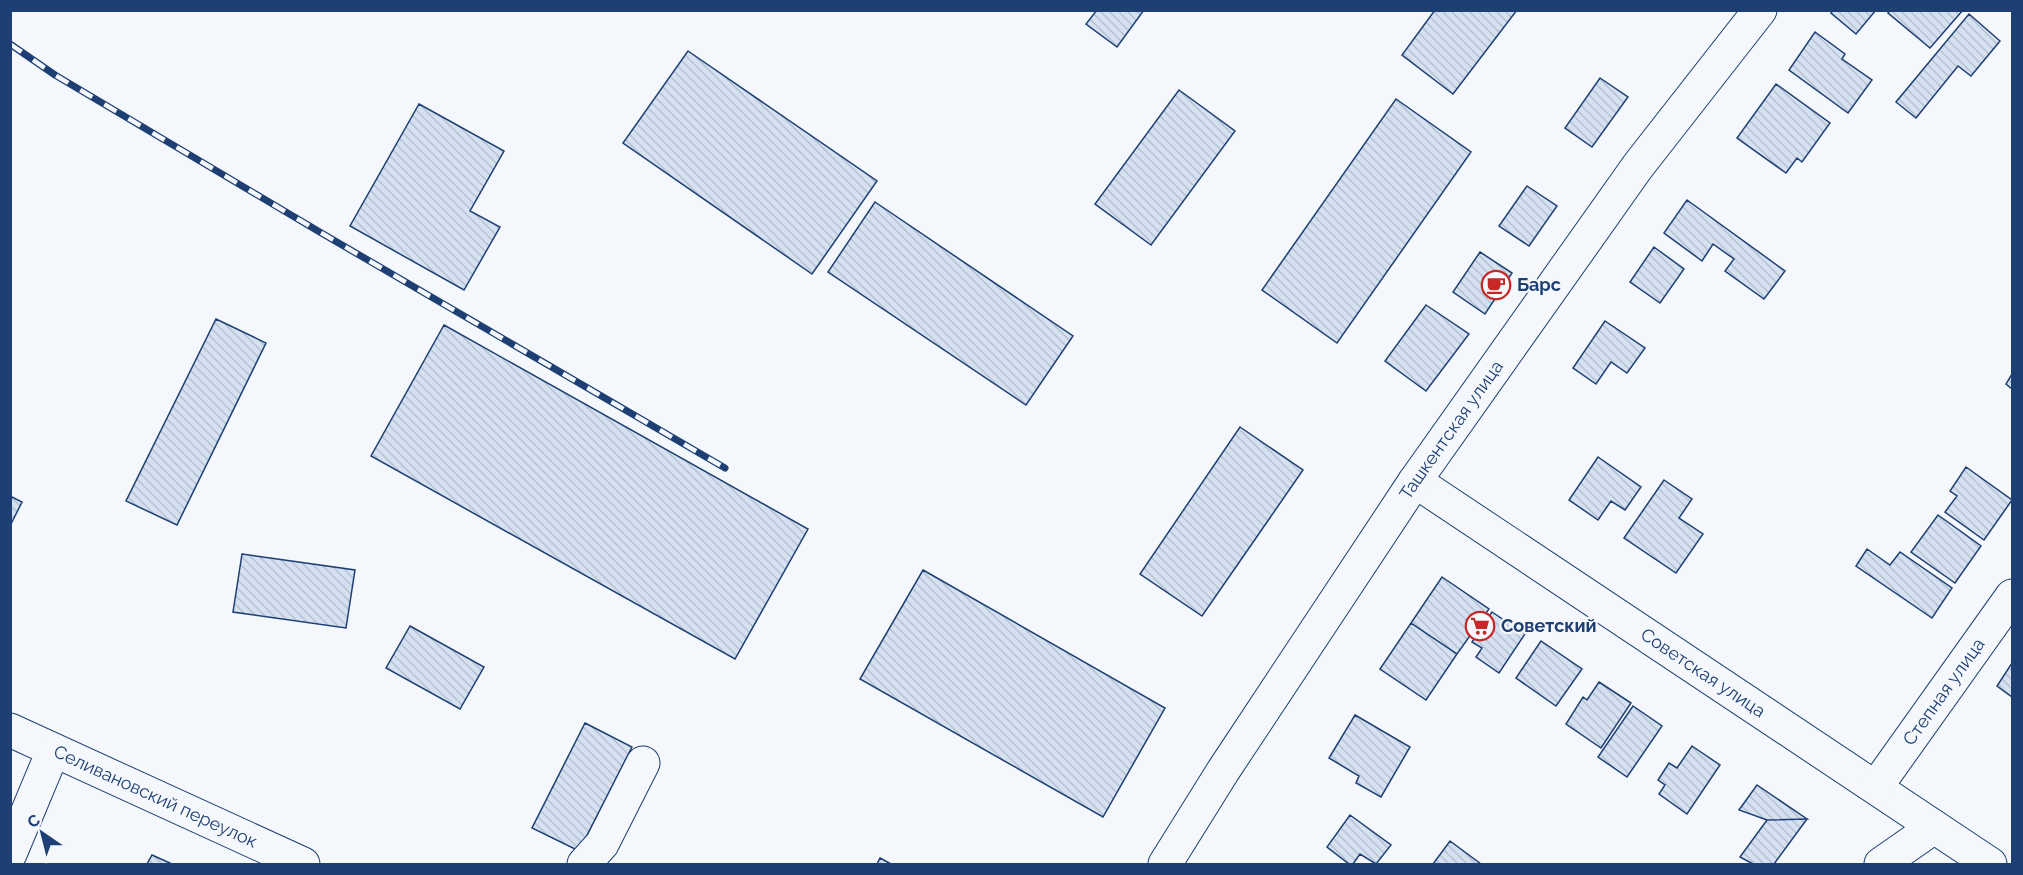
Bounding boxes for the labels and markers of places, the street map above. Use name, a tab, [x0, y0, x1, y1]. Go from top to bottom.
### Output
cafe icon: Барс	[1480, 269, 1512, 301]
place label: Барс	[1517, 274, 1561, 295]
supermarket icon: Советский	[1464, 610, 1496, 642]
place label: Советский	[1501, 615, 1597, 636]

